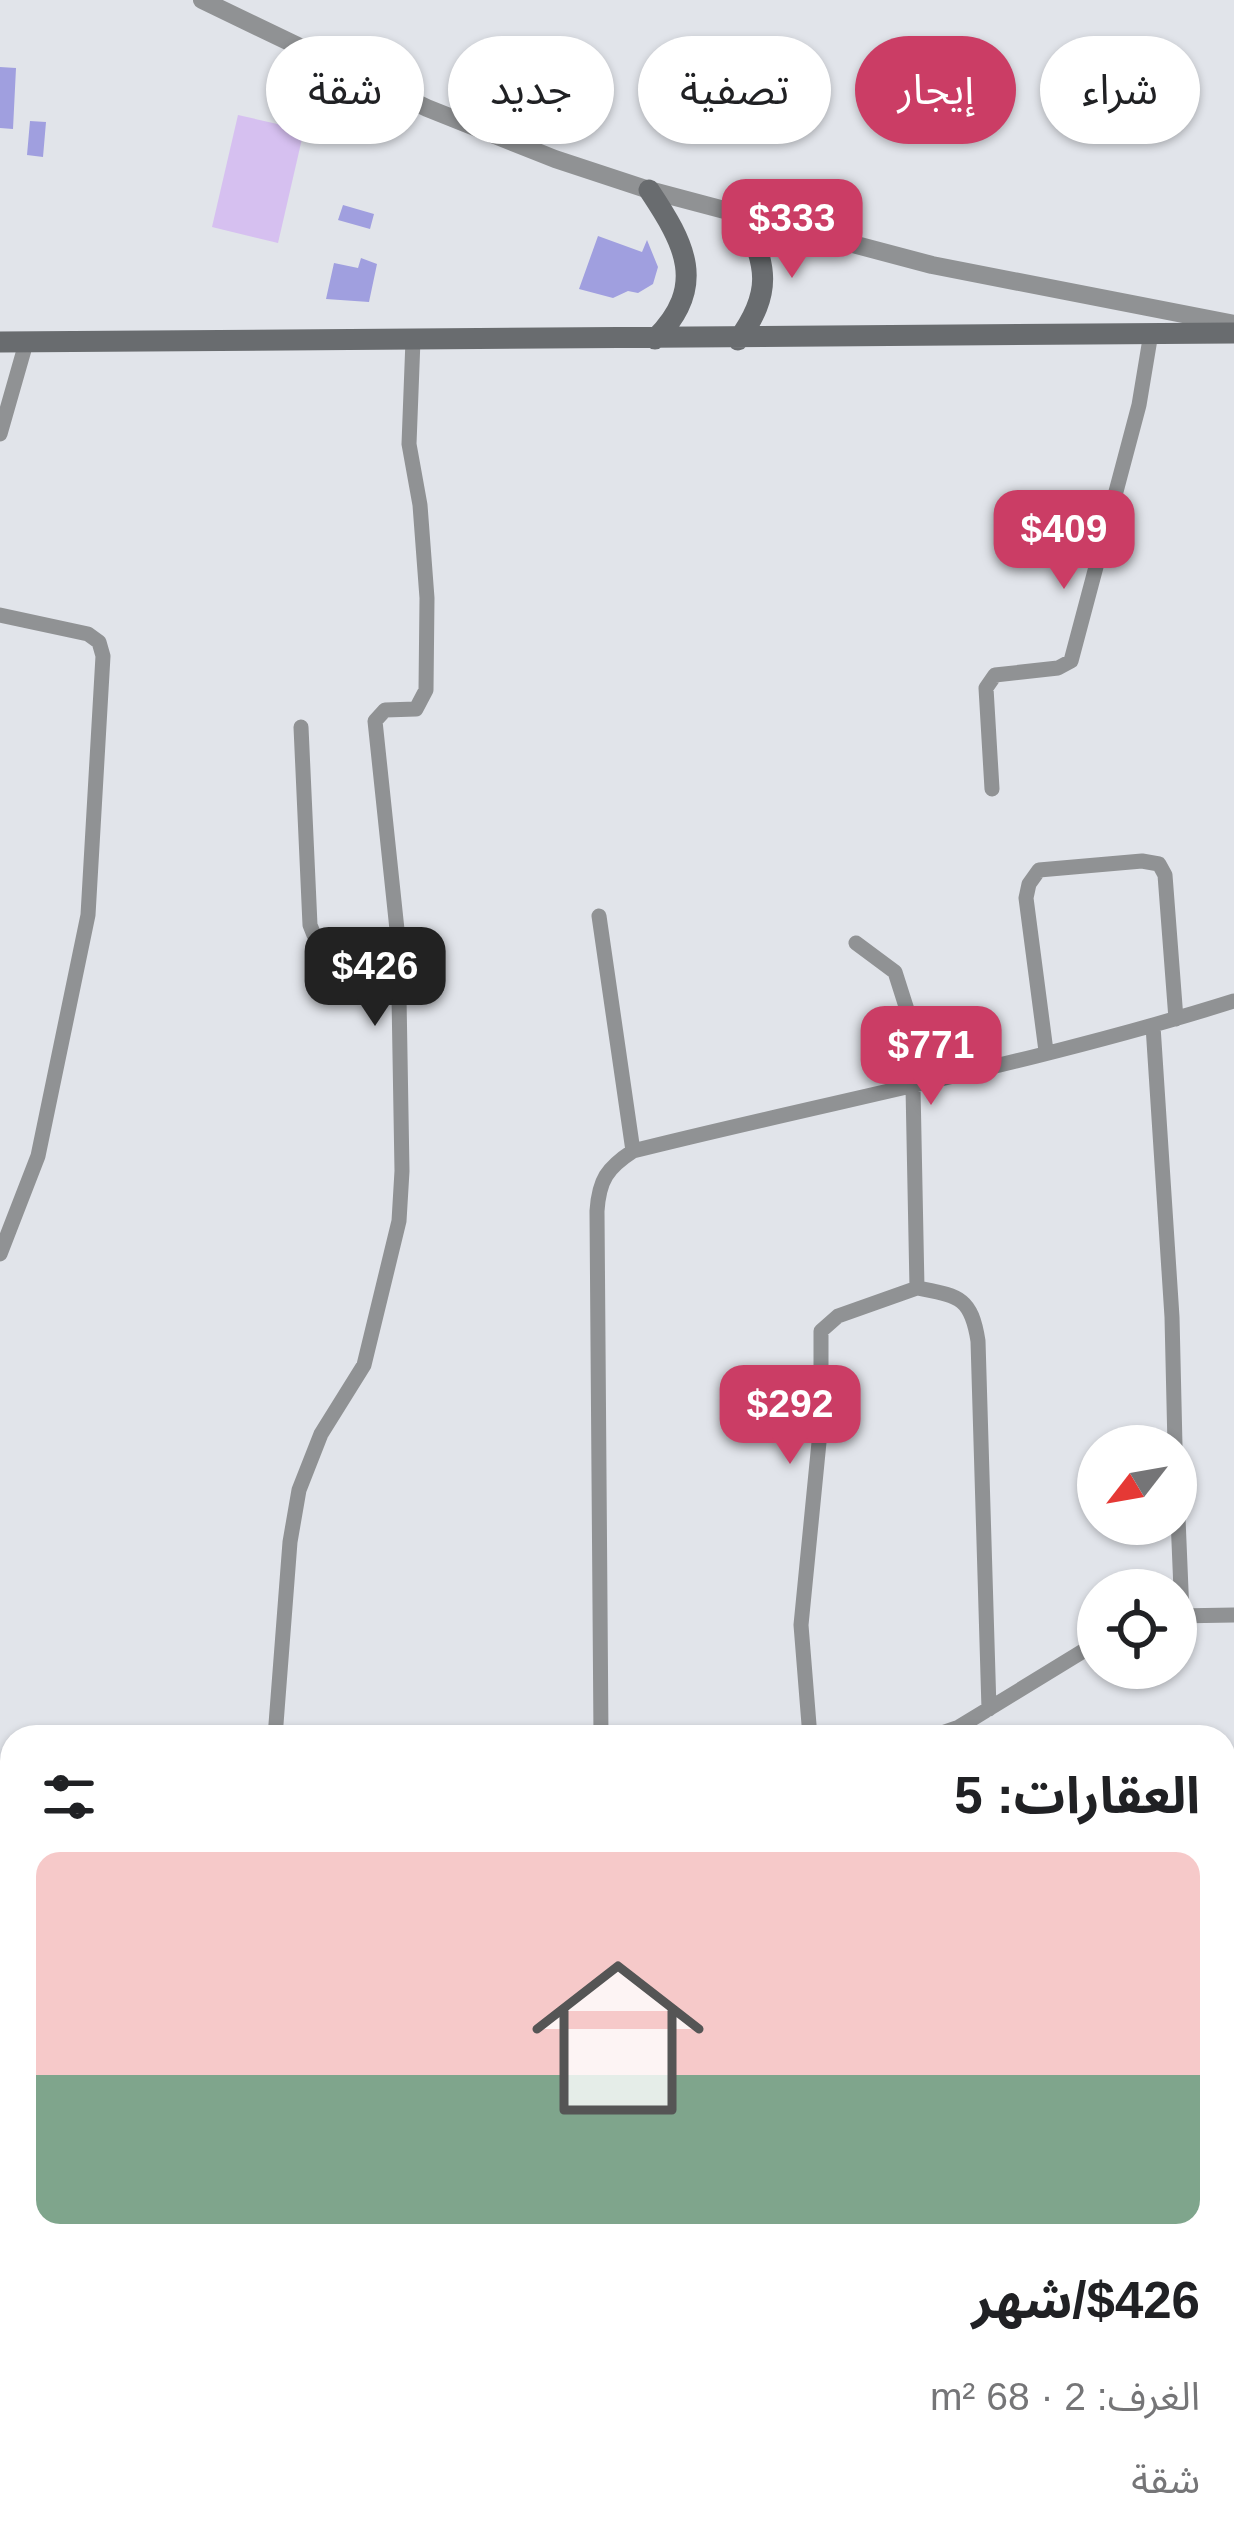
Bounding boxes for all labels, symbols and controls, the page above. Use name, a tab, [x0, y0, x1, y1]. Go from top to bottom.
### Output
chip: شقة	[266, 36, 424, 144]
chip: جديد	[448, 36, 614, 144]
chip: تصفية	[638, 36, 831, 144]
chip: إيجار	[855, 36, 1016, 144]
chip: شراء	[1040, 36, 1200, 144]
pin: $333	[721, 179, 863, 281]
text: $333	[749, 196, 835, 239]
pin: $409	[993, 490, 1135, 592]
text: $409	[1021, 507, 1107, 550]
pin: $426	[304, 927, 446, 1029]
text: $426	[332, 944, 418, 987]
pin: $771	[860, 1006, 1002, 1108]
text: $771	[888, 1023, 974, 1066]
pin: $292	[719, 1365, 861, 1467]
text: $292	[747, 1382, 833, 1425]
north arrow	[1077, 1425, 1197, 1545]
map controls	[1077, 1425, 1197, 1689]
button: locate	[1077, 1569, 1197, 1689]
icon: filters	[36, 1764, 102, 1830]
text: العقارات: 5	[954, 1767, 1200, 1824]
icon: home	[510, 1930, 726, 2146]
text: $426/شهر	[972, 2272, 1200, 2329]
text: الغرف: 2 · 68 m²	[930, 2375, 1200, 2418]
text: شقة	[1131, 2458, 1200, 2501]

